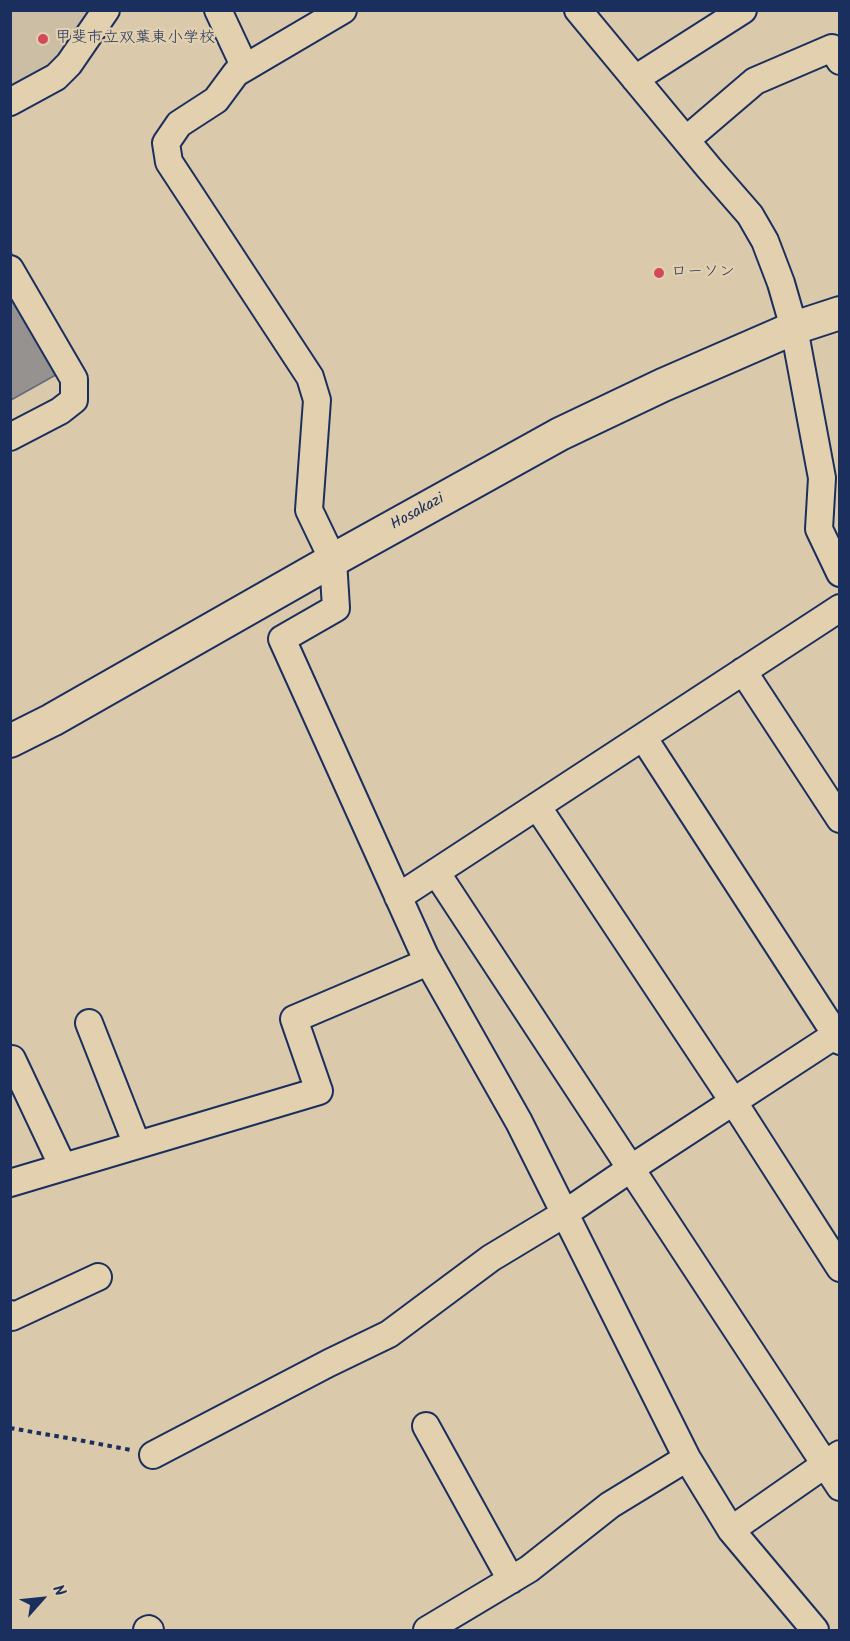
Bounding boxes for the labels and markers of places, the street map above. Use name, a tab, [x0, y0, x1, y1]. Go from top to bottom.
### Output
place label: 甲斐市立双葉東小学校	[55, 29, 215, 49]
marker: 甲斐市立双葉東小学校	[36, 32, 50, 46]
place label: ローソン	[671, 263, 735, 283]
marker: ローソン	[652, 266, 666, 280]

